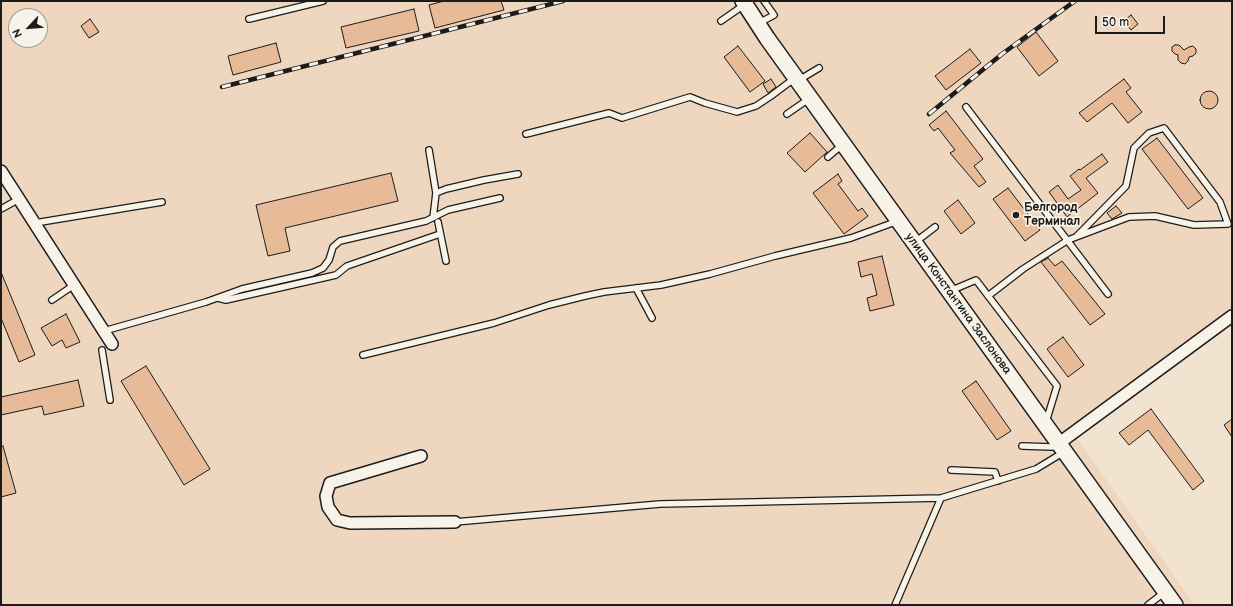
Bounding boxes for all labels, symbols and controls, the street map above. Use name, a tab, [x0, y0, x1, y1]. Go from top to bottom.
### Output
north arrow	[8, 8, 48, 48]
scale bar	[1097, 8, 1167, 34]
text: 50 m	[1102, 15, 1129, 30]
text: N	[10, 26, 25, 40]
place label: Белгород Терминал	[1024, 201, 1080, 229]
marker: Белгород Терминал	[1011, 210, 1021, 220]
street label: улица Константина Заслонова	[902, 230, 1014, 378]

